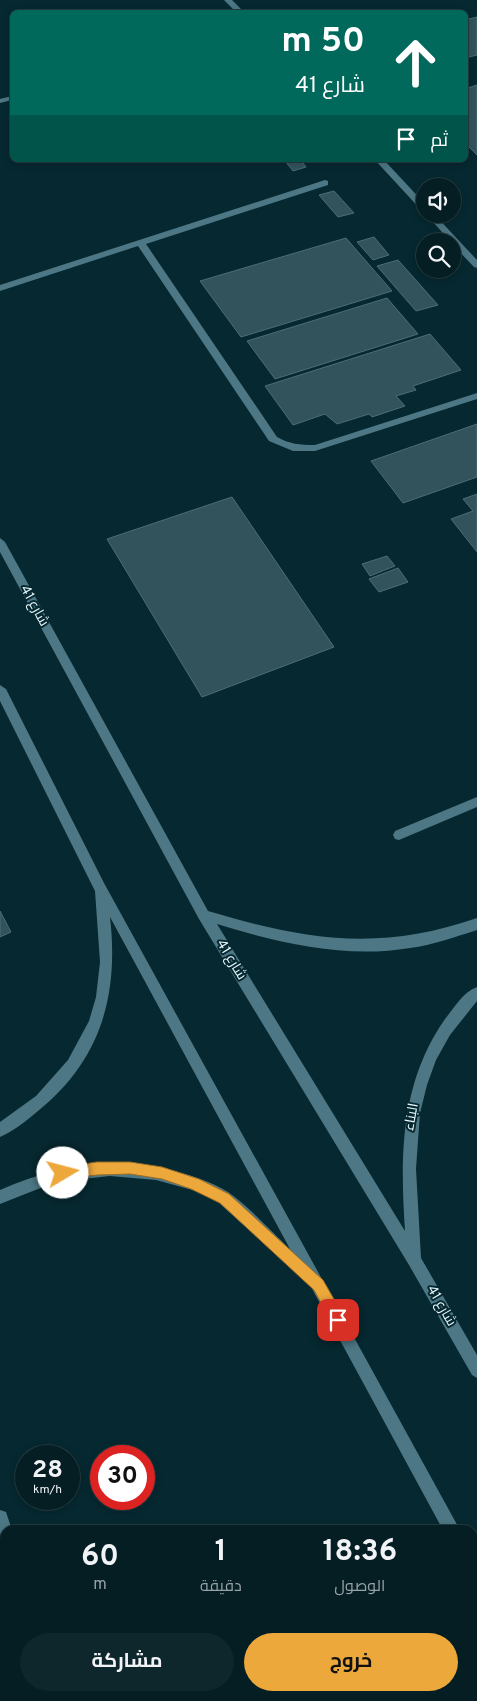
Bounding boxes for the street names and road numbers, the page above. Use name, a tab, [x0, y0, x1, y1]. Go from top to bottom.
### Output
street label: شارع 41	[16, 582, 52, 630]
street label: شارع 41	[212, 937, 250, 983]
street label: البناء	[401, 1102, 423, 1132]
street label: شارع 41	[423, 1283, 459, 1329]

